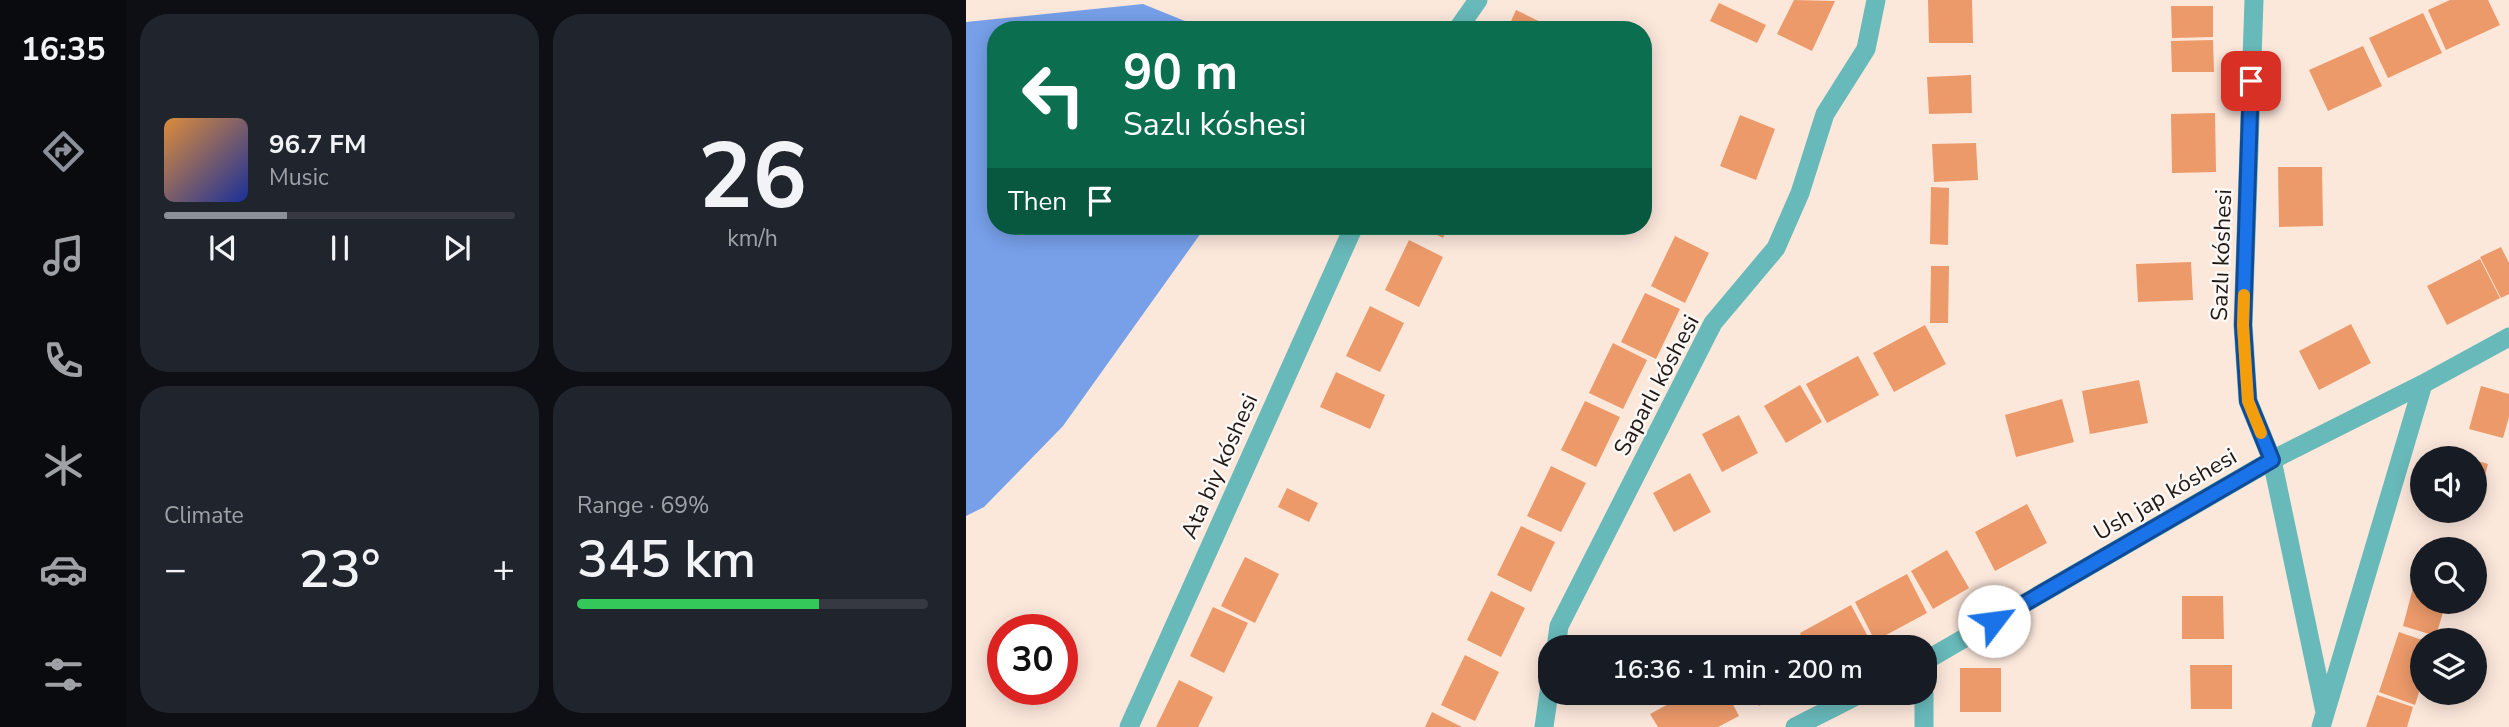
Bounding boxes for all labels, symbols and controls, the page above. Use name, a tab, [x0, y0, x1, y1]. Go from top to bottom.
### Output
text: 16:35	[21, 28, 105, 71]
text: 90 m	[1123, 39, 1238, 106]
icon: left	[1008, 49, 1099, 140]
pin	[2221, 51, 2281, 111]
icon: arrive	[2232, 62, 2270, 100]
text: Sazlı kóshesi	[1123, 103, 1306, 146]
text: 26	[698, 115, 807, 239]
icon: directions	[39, 127, 88, 176]
text: 96.7 FM	[269, 127, 366, 162]
text: Music	[269, 162, 329, 193]
icon: arrive	[1081, 182, 1119, 220]
text: Then	[1008, 184, 1067, 219]
street label: Sazlı kóshesi	[2204, 189, 2239, 321]
text: km/h	[727, 223, 778, 254]
icon: previous	[204, 229, 242, 267]
icon: pause	[321, 229, 359, 267]
icon: next	[438, 229, 476, 267]
icon: music	[39, 231, 88, 280]
street label: Saparlı kóshesi	[1606, 310, 1707, 461]
icon: phone	[39, 336, 88, 385]
street label: Ata biy kóshesi	[1174, 389, 1265, 544]
icon: climate	[39, 441, 88, 490]
street label: Ush jap kóshesi	[2088, 441, 2242, 548]
map controls	[2410, 446, 2487, 705]
button: sound	[2410, 446, 2487, 523]
text: Range · 69%	[577, 490, 709, 521]
text: Climate	[164, 500, 244, 531]
text: 345 km	[577, 524, 756, 595]
text: 23°	[299, 534, 380, 605]
button: search	[2410, 537, 2487, 614]
text: −	[164, 544, 187, 595]
text: +	[492, 544, 515, 595]
icon: car	[39, 545, 88, 594]
position arrow	[1957, 584, 2031, 658]
speed limit sign: 30	[987, 614, 1078, 705]
button: layers	[2410, 628, 2487, 705]
icon: filters	[39, 650, 88, 699]
text: 16:36 · 1 min · 200 m	[1612, 652, 1863, 687]

